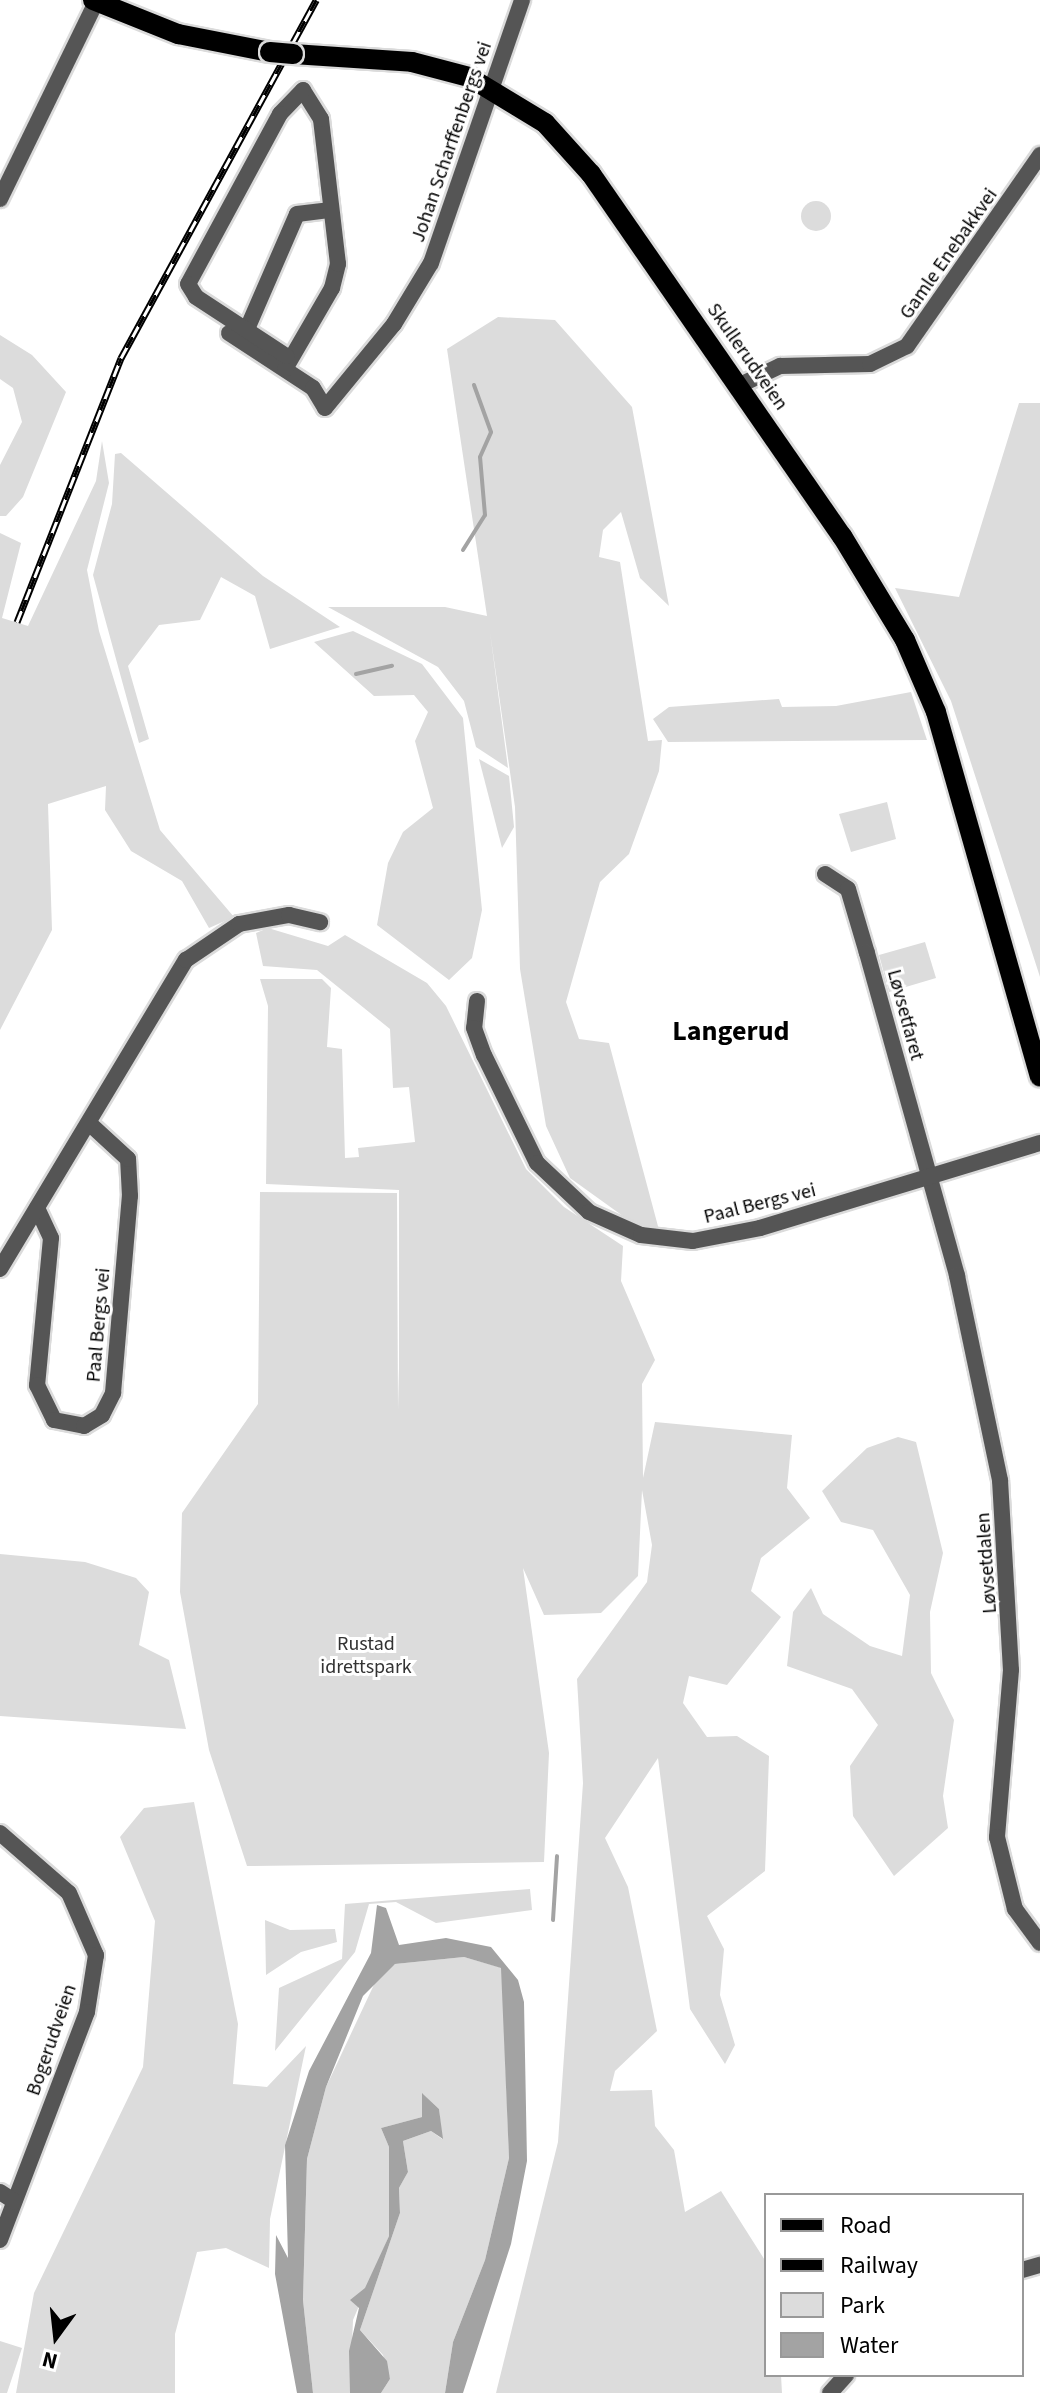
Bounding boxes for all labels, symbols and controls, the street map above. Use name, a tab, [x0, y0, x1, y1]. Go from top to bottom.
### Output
street label: Johan Scharffenbergs vei	[406, 39, 498, 245]
street label: Gamle Enebakkvei	[895, 184, 1003, 324]
street label: Skullerudveien	[701, 299, 793, 415]
street label: Løvsetfaret	[881, 967, 929, 1063]
district label: Langerud	[672, 1014, 790, 1048]
street label: Paal Bergs vei	[701, 1178, 819, 1230]
street label: Paal Bergs vei	[82, 1267, 116, 1383]
street label: Løvsetdalen	[971, 1512, 1003, 1614]
park label: Rustad idrettspark	[320, 1633, 412, 1680]
street label: Bogerudveien	[22, 1981, 82, 2099]
legend	[764, 2193, 1024, 2377]
text: Road	[840, 2208, 892, 2243]
text: Railway	[840, 2248, 918, 2283]
text: Park	[840, 2288, 885, 2323]
north arrow	[16, 2297, 96, 2377]
text: Water	[840, 2328, 898, 2363]
text: N	[39, 2343, 61, 2378]

